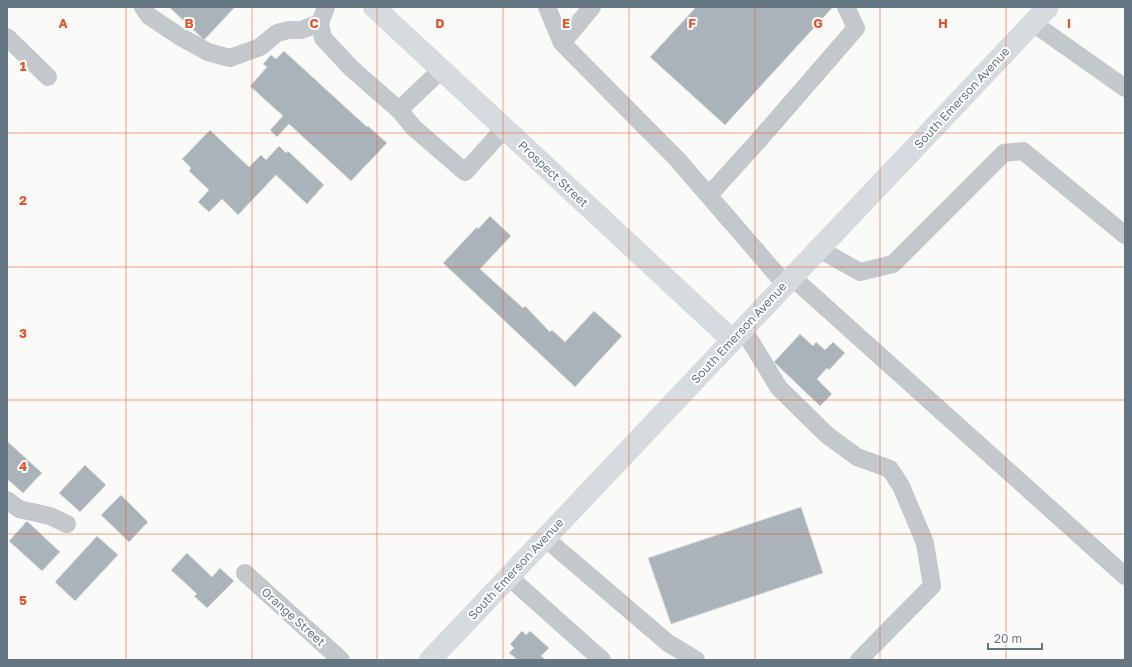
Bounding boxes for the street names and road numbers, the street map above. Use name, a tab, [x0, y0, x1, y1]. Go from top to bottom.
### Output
street label: South Emerson Avenue	[911, 44, 1013, 151]
street label: Prospect Street	[515, 137, 592, 210]
street label: South Emerson Avenue	[688, 279, 790, 386]
street label: South Emerson Avenue	[465, 515, 567, 622]
street label: Orange Street	[258, 584, 328, 649]

